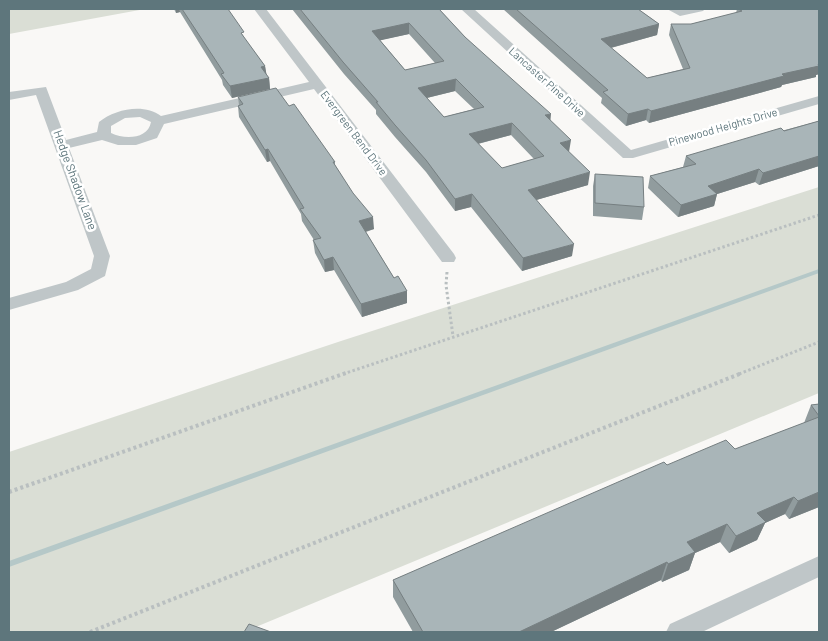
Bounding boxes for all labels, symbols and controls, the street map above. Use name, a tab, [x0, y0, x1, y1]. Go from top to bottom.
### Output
street label: Lancaster Pine Drive	[507, 44, 588, 119]
street label: Evergreen Bend Drive	[318, 88, 390, 178]
street label: Pinewood Heights Drive	[667, 105, 779, 148]
street label: Hedge Shadow Lane	[51, 128, 101, 232]

